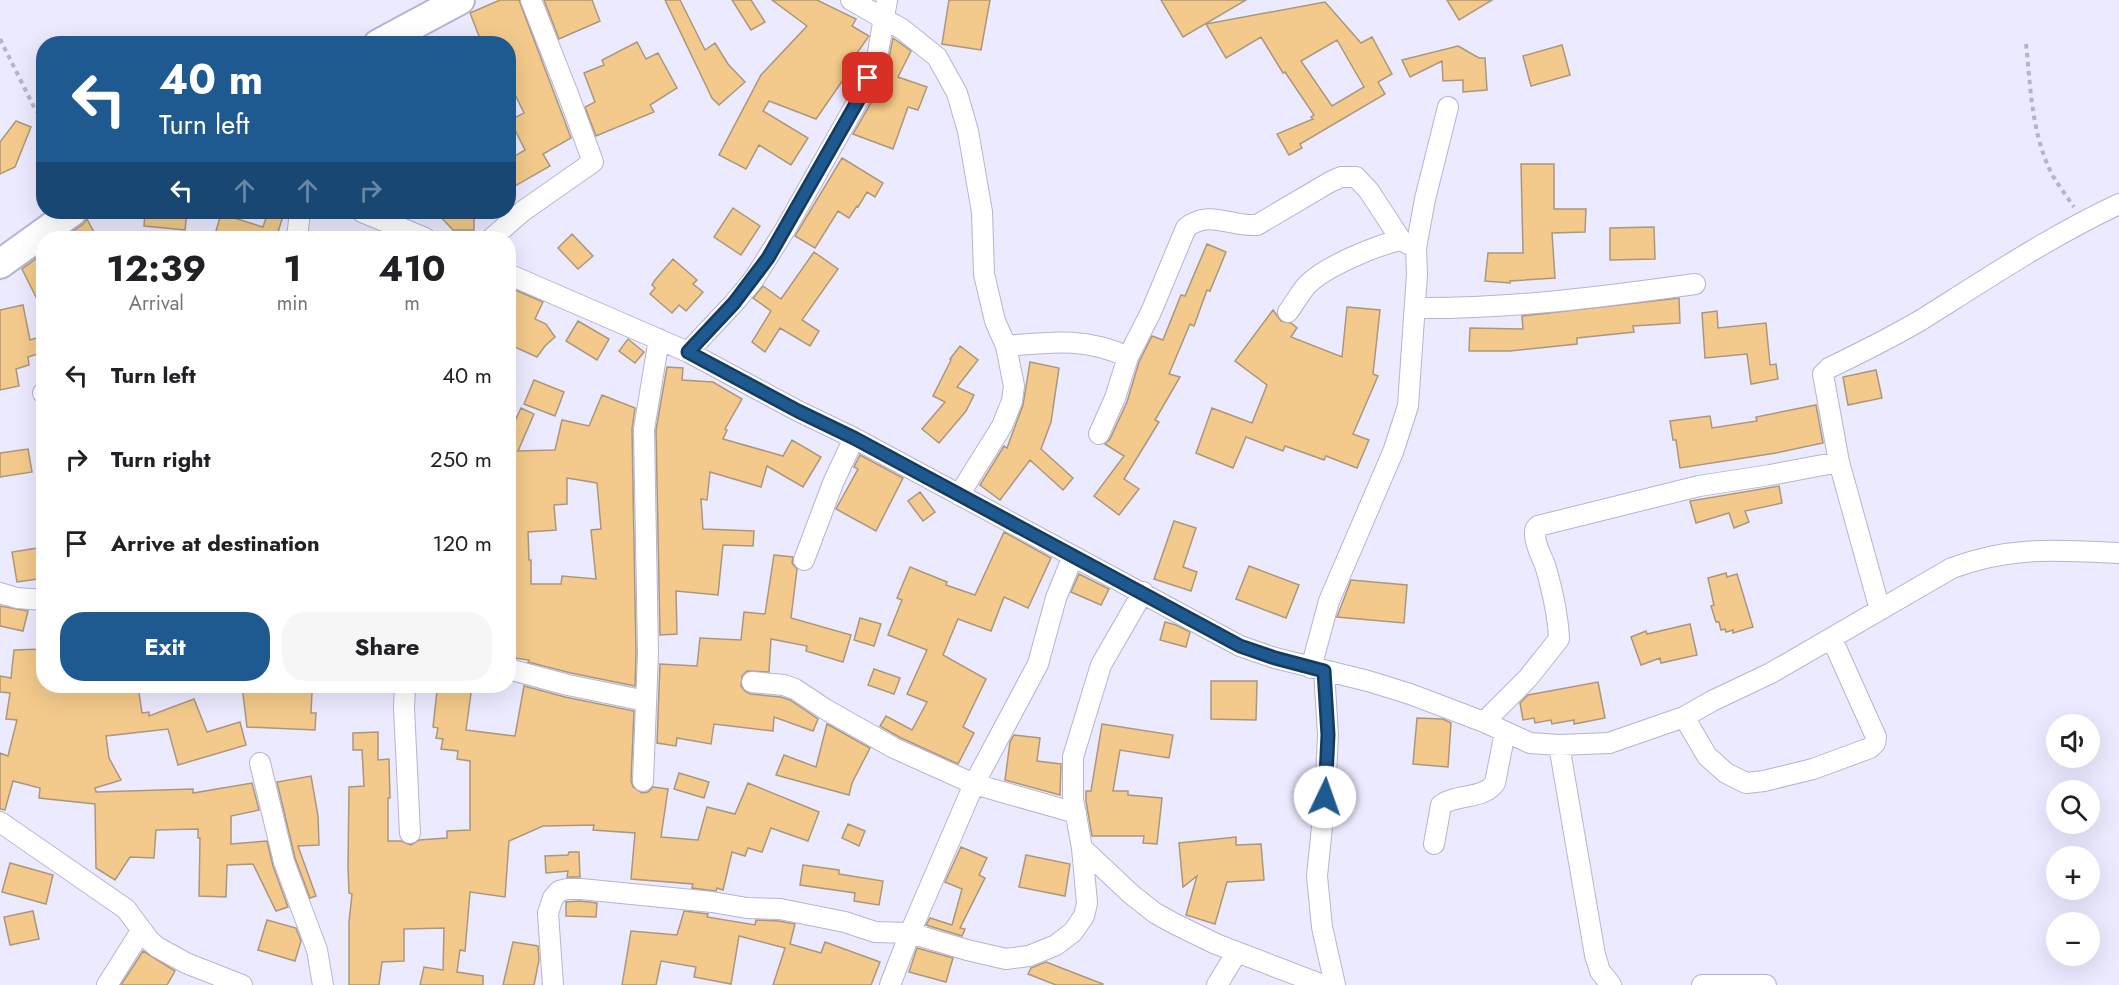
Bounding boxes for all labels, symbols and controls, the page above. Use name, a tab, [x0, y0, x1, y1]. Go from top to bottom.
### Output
text: 40 m	[159, 49, 263, 110]
pin	[842, 52, 893, 103]
icon: left	[60, 60, 138, 138]
icon: arrive	[851, 61, 884, 94]
text: Turn left	[159, 105, 249, 144]
icon: left	[165, 174, 198, 207]
icon: ahead	[228, 174, 261, 207]
icon: ahead	[291, 174, 324, 207]
icon: right	[354, 174, 387, 207]
text: 12:39	[106, 242, 206, 294]
text: 1	[283, 242, 301, 294]
text: 410	[378, 242, 446, 294]
text: Arrival	[129, 289, 184, 318]
text: min	[277, 289, 308, 318]
text: m	[404, 289, 420, 318]
icon: left	[60, 359, 93, 392]
text: Turn left	[111, 359, 196, 391]
text: 40 m	[442, 359, 492, 391]
icon: right	[60, 443, 93, 476]
text: Turn right	[111, 443, 211, 475]
text: 250 m	[430, 443, 492, 475]
icon: arrive	[60, 527, 93, 560]
text: Arrive at destination	[111, 527, 320, 559]
text: 120 m	[433, 527, 492, 559]
button: Exit	[60, 612, 270, 681]
button: Share	[282, 612, 492, 681]
map controls	[2046, 714, 2100, 966]
button: sound	[2046, 714, 2100, 768]
position arrow	[1293, 765, 1357, 829]
button: search	[2046, 780, 2100, 834]
button: +	[2046, 846, 2100, 900]
button: −	[2046, 912, 2100, 966]

